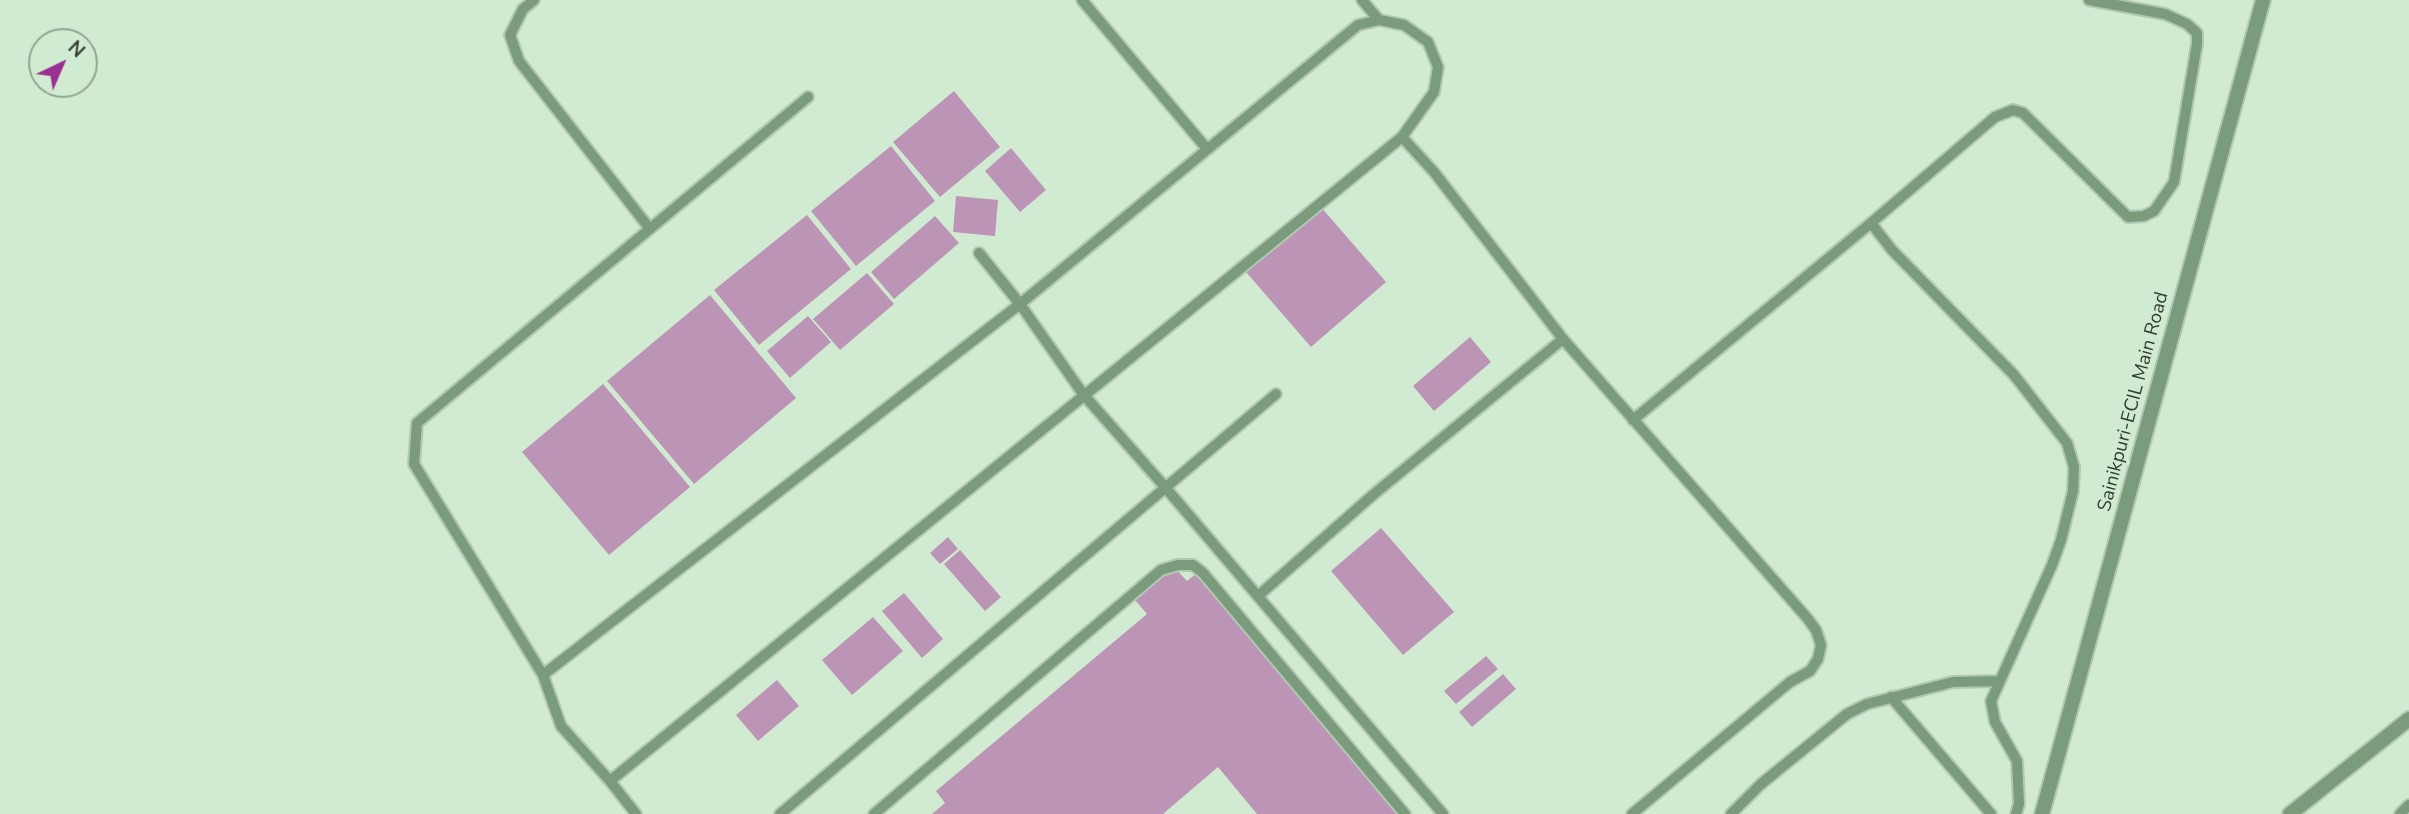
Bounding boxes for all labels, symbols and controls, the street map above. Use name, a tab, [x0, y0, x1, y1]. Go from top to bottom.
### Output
north arrow	[28, 28, 98, 98]
text: N	[62, 35, 90, 64]
street label: Sainikpuri-ECIL Main Road	[2094, 290, 2174, 514]

